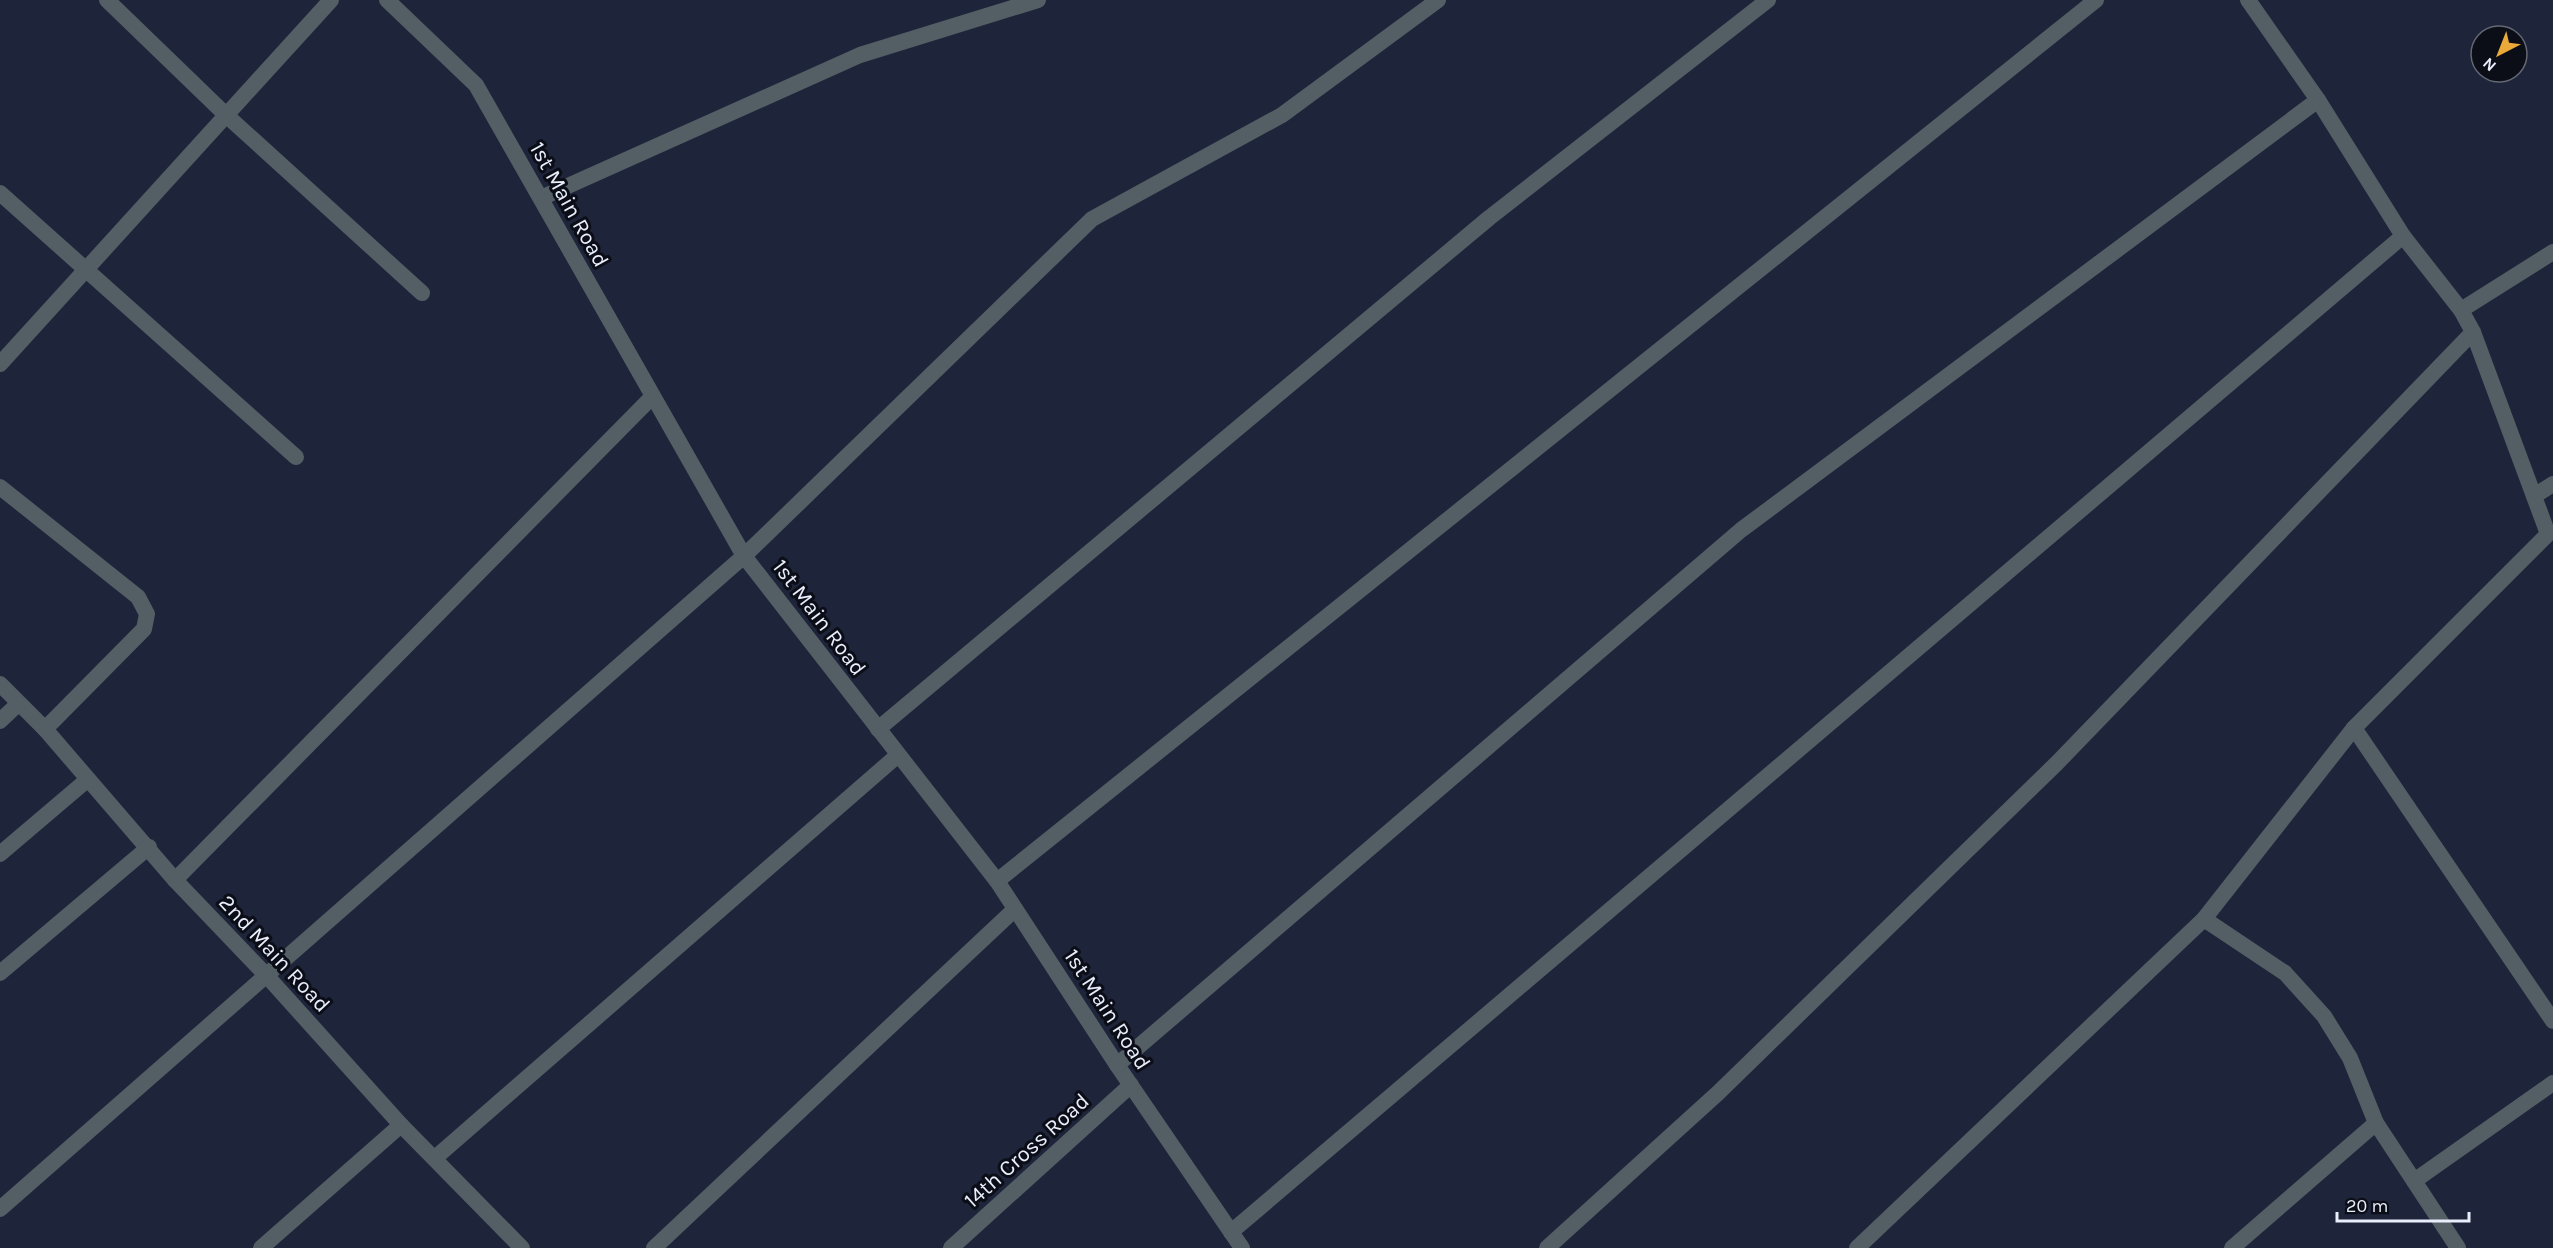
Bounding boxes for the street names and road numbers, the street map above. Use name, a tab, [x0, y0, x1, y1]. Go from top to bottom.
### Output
street label: 1st Main Road	[524, 137, 614, 271]
street label: 1st Main Road	[767, 554, 871, 681]
street label: 2nd Main Road	[213, 890, 335, 1018]
street label: 1st Main Road	[1058, 944, 1156, 1075]
street label: 14th Cross Road	[959, 1088, 1094, 1214]

